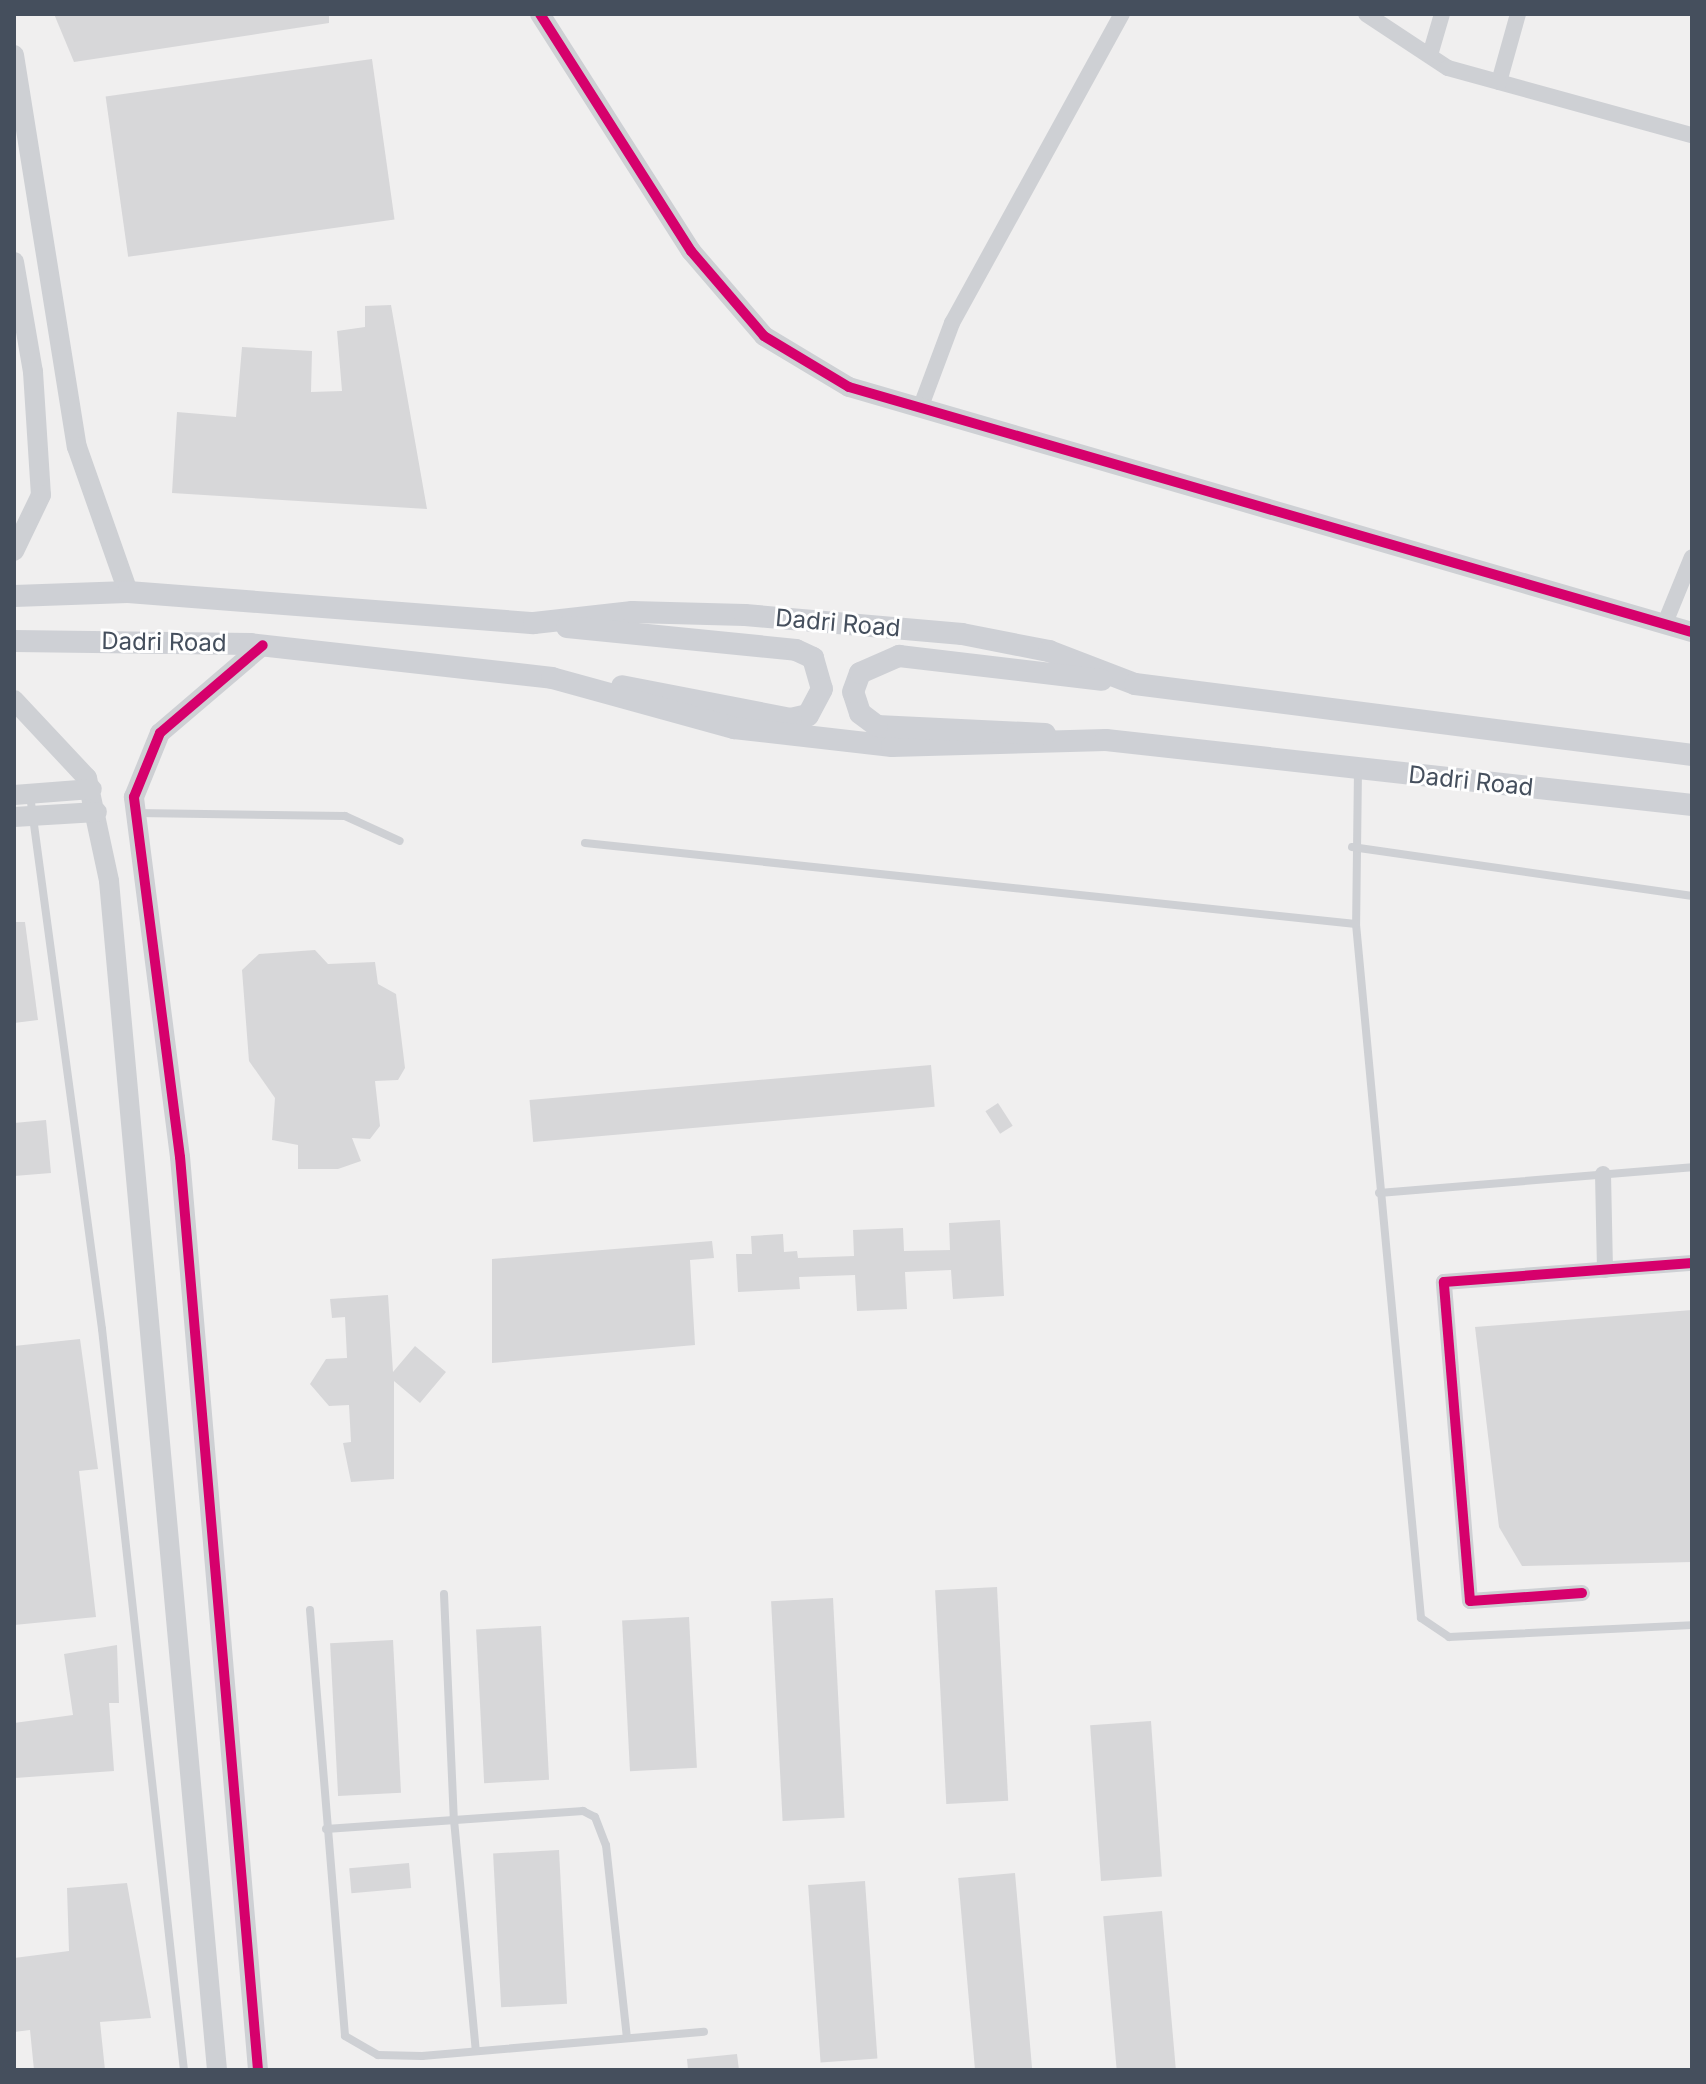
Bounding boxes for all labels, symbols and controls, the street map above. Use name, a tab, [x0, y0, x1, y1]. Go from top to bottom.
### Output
street label: Dadri Road	[774, 603, 902, 643]
street label: Dadri Road	[101, 627, 227, 657]
street label: Dadri Road	[1407, 760, 1535, 802]

